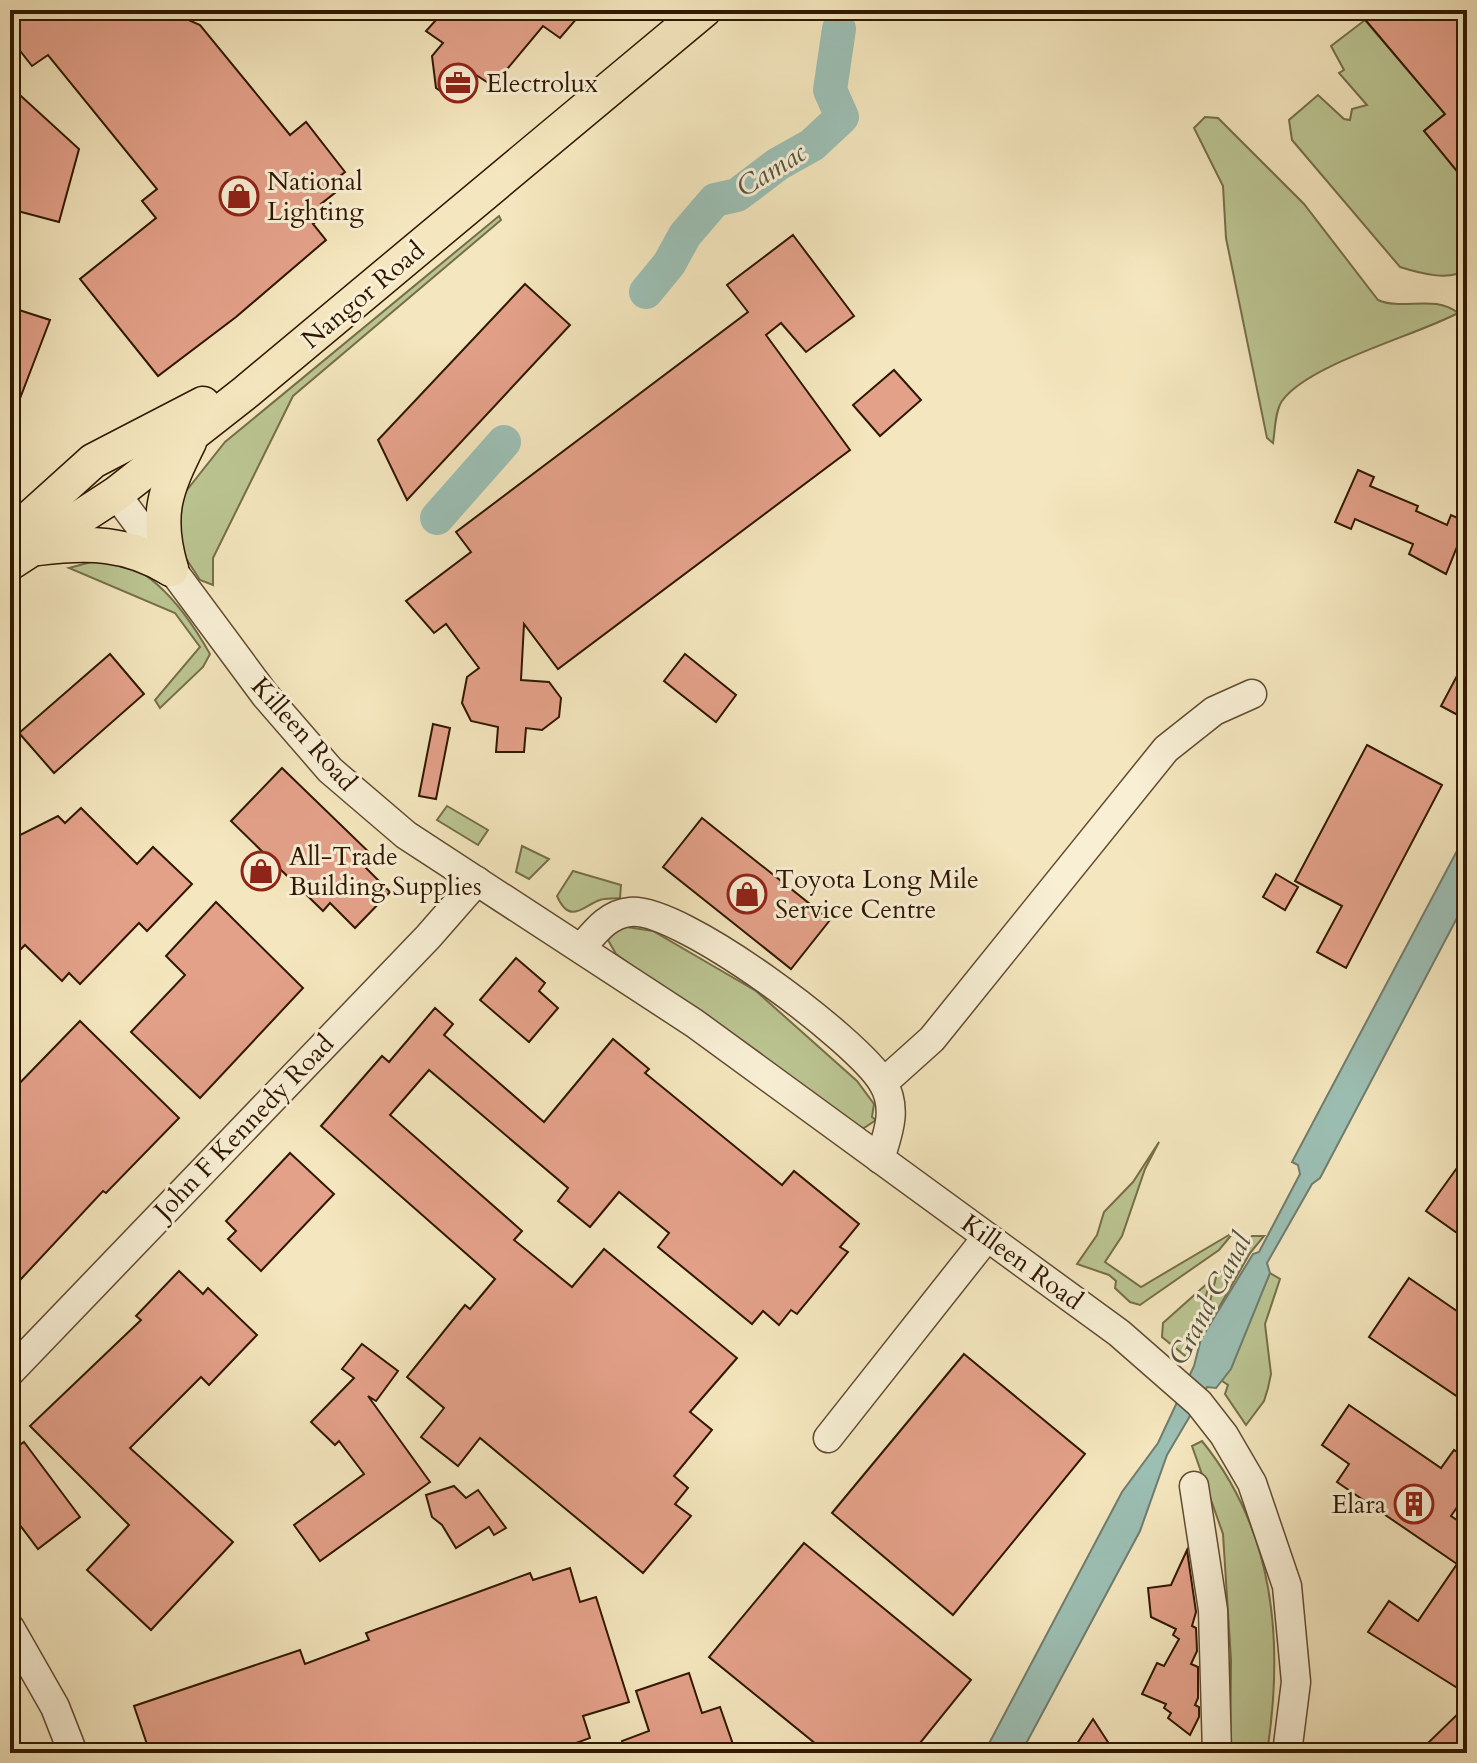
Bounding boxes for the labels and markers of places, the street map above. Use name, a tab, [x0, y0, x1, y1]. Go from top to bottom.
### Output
office icon: Electrolux	[437, 62, 479, 104]
place label: Electrolux	[486, 66, 598, 101]
place label: National Lighting	[267, 164, 364, 229]
shop icon: National Lighting	[218, 175, 260, 217]
place label: All-Trade Building Supplies	[289, 839, 482, 904]
shop icon: All-Trade Building Supplies	[240, 850, 282, 892]
place label: Toyota Long Mile Service Centre	[775, 862, 979, 927]
shop icon: Toyota Long Mile Service Centre	[726, 873, 768, 915]
building icon: Elara	[1393, 1483, 1435, 1525]
place label: Elara	[1331, 1487, 1386, 1522]

